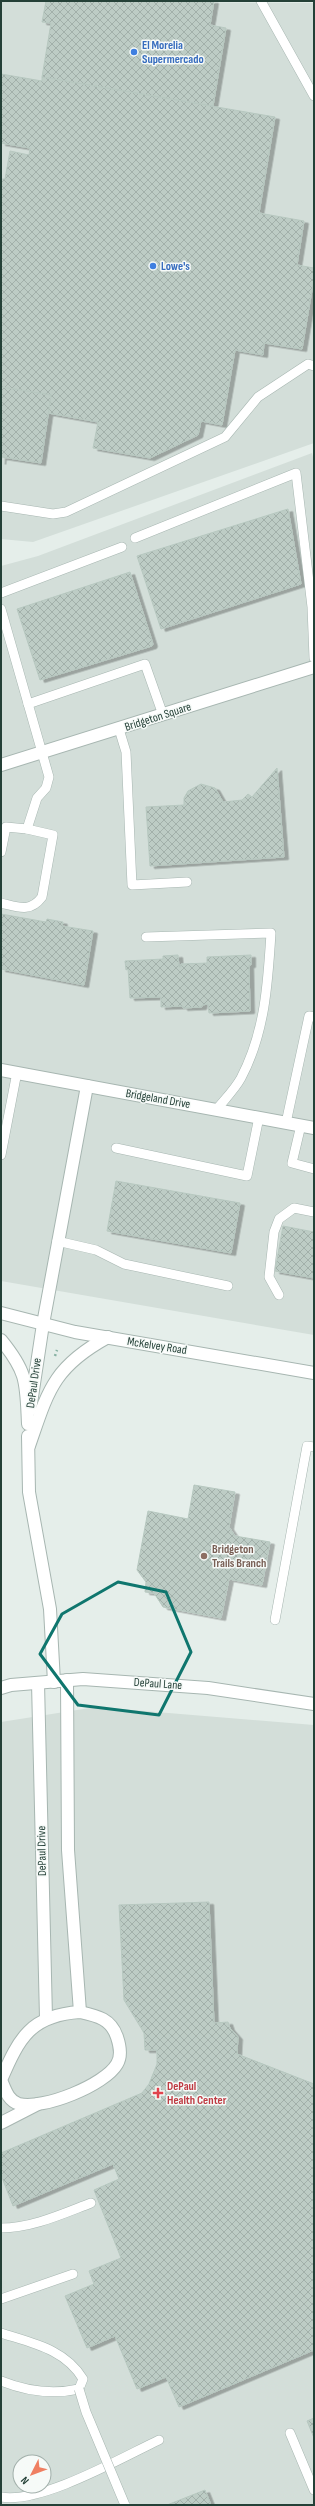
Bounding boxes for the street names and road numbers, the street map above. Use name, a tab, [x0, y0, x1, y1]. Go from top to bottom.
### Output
street label: Bridgeton Square	[123, 699, 193, 735]
street label: Bridgeland Drive	[124, 1086, 192, 1112]
street label: McKelvey Road	[126, 1334, 188, 1358]
street label: DePaul Drive	[23, 1357, 45, 1409]
street label: DePaul Lane	[133, 1675, 183, 1693]
street label: DePaul Drive	[34, 1826, 50, 1876]

